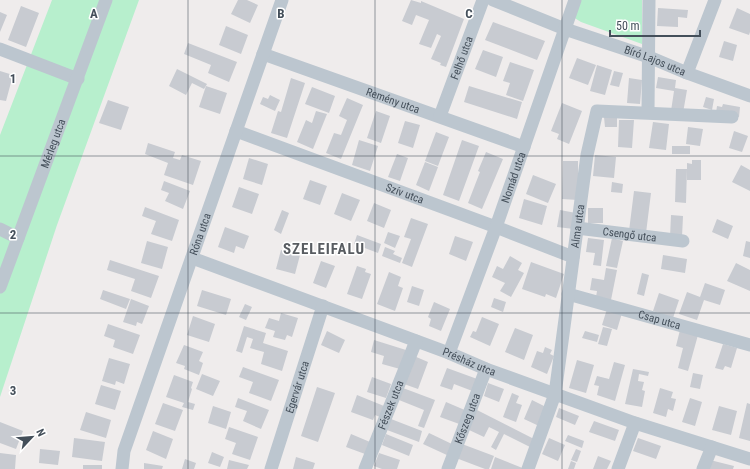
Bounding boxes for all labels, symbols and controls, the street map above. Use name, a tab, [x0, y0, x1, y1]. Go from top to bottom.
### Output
text: A	[90, 6, 98, 21]
text: B	[277, 6, 285, 21]
text: C	[465, 6, 473, 21]
scale bar	[610, 12, 700, 38]
text: 50 m	[616, 19, 640, 33]
street label: Felhő utca	[448, 34, 476, 81]
street label: Bíró Lajos utca	[623, 43, 688, 78]
text: 1	[10, 71, 16, 86]
street label: Remény utca	[364, 85, 421, 116]
street label: Mérleg utca	[38, 117, 68, 170]
street label: Nomád utca	[498, 150, 528, 205]
street label: Szív utca	[384, 180, 426, 206]
street label: Alma utca	[568, 204, 587, 249]
street label: Róna utca	[187, 211, 213, 257]
street label: Csengő utca	[602, 225, 657, 244]
text: 2	[10, 227, 17, 242]
district label: SZELEIFALU	[283, 240, 365, 258]
street label: Csap utca	[637, 308, 682, 332]
street label: Présház utca	[441, 345, 498, 378]
street label: Egervár utca	[283, 359, 312, 415]
street label: Fészek utca	[375, 378, 406, 431]
text: 3	[10, 383, 16, 398]
street label: Kőszeg utca	[452, 391, 483, 446]
north arrow	[12, 417, 52, 457]
text: N	[33, 427, 48, 439]

